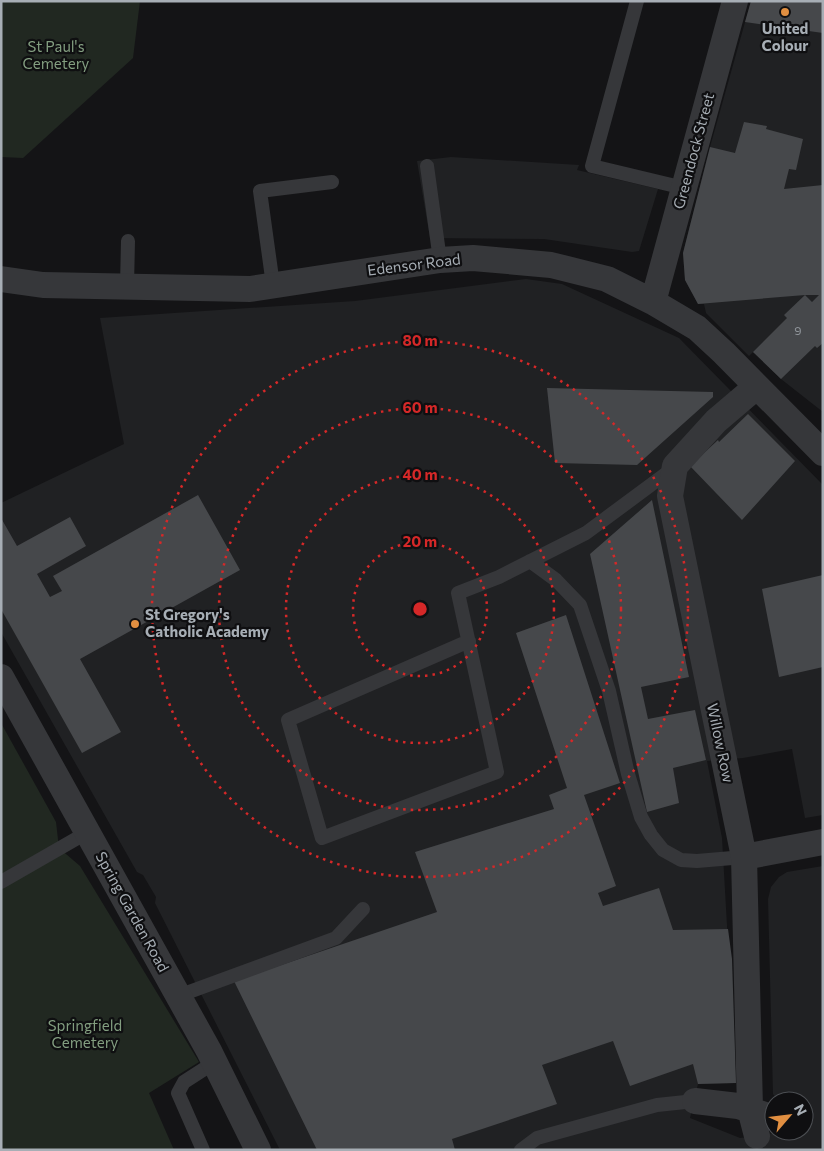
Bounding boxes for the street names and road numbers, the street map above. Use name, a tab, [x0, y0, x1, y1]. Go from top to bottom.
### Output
street label: Greendock Street	[669, 91, 717, 211]
street label: Edensor Road	[366, 249, 462, 279]
street label: Willow Row	[704, 701, 738, 784]
street label: Spring Garden Road	[92, 848, 173, 975]

